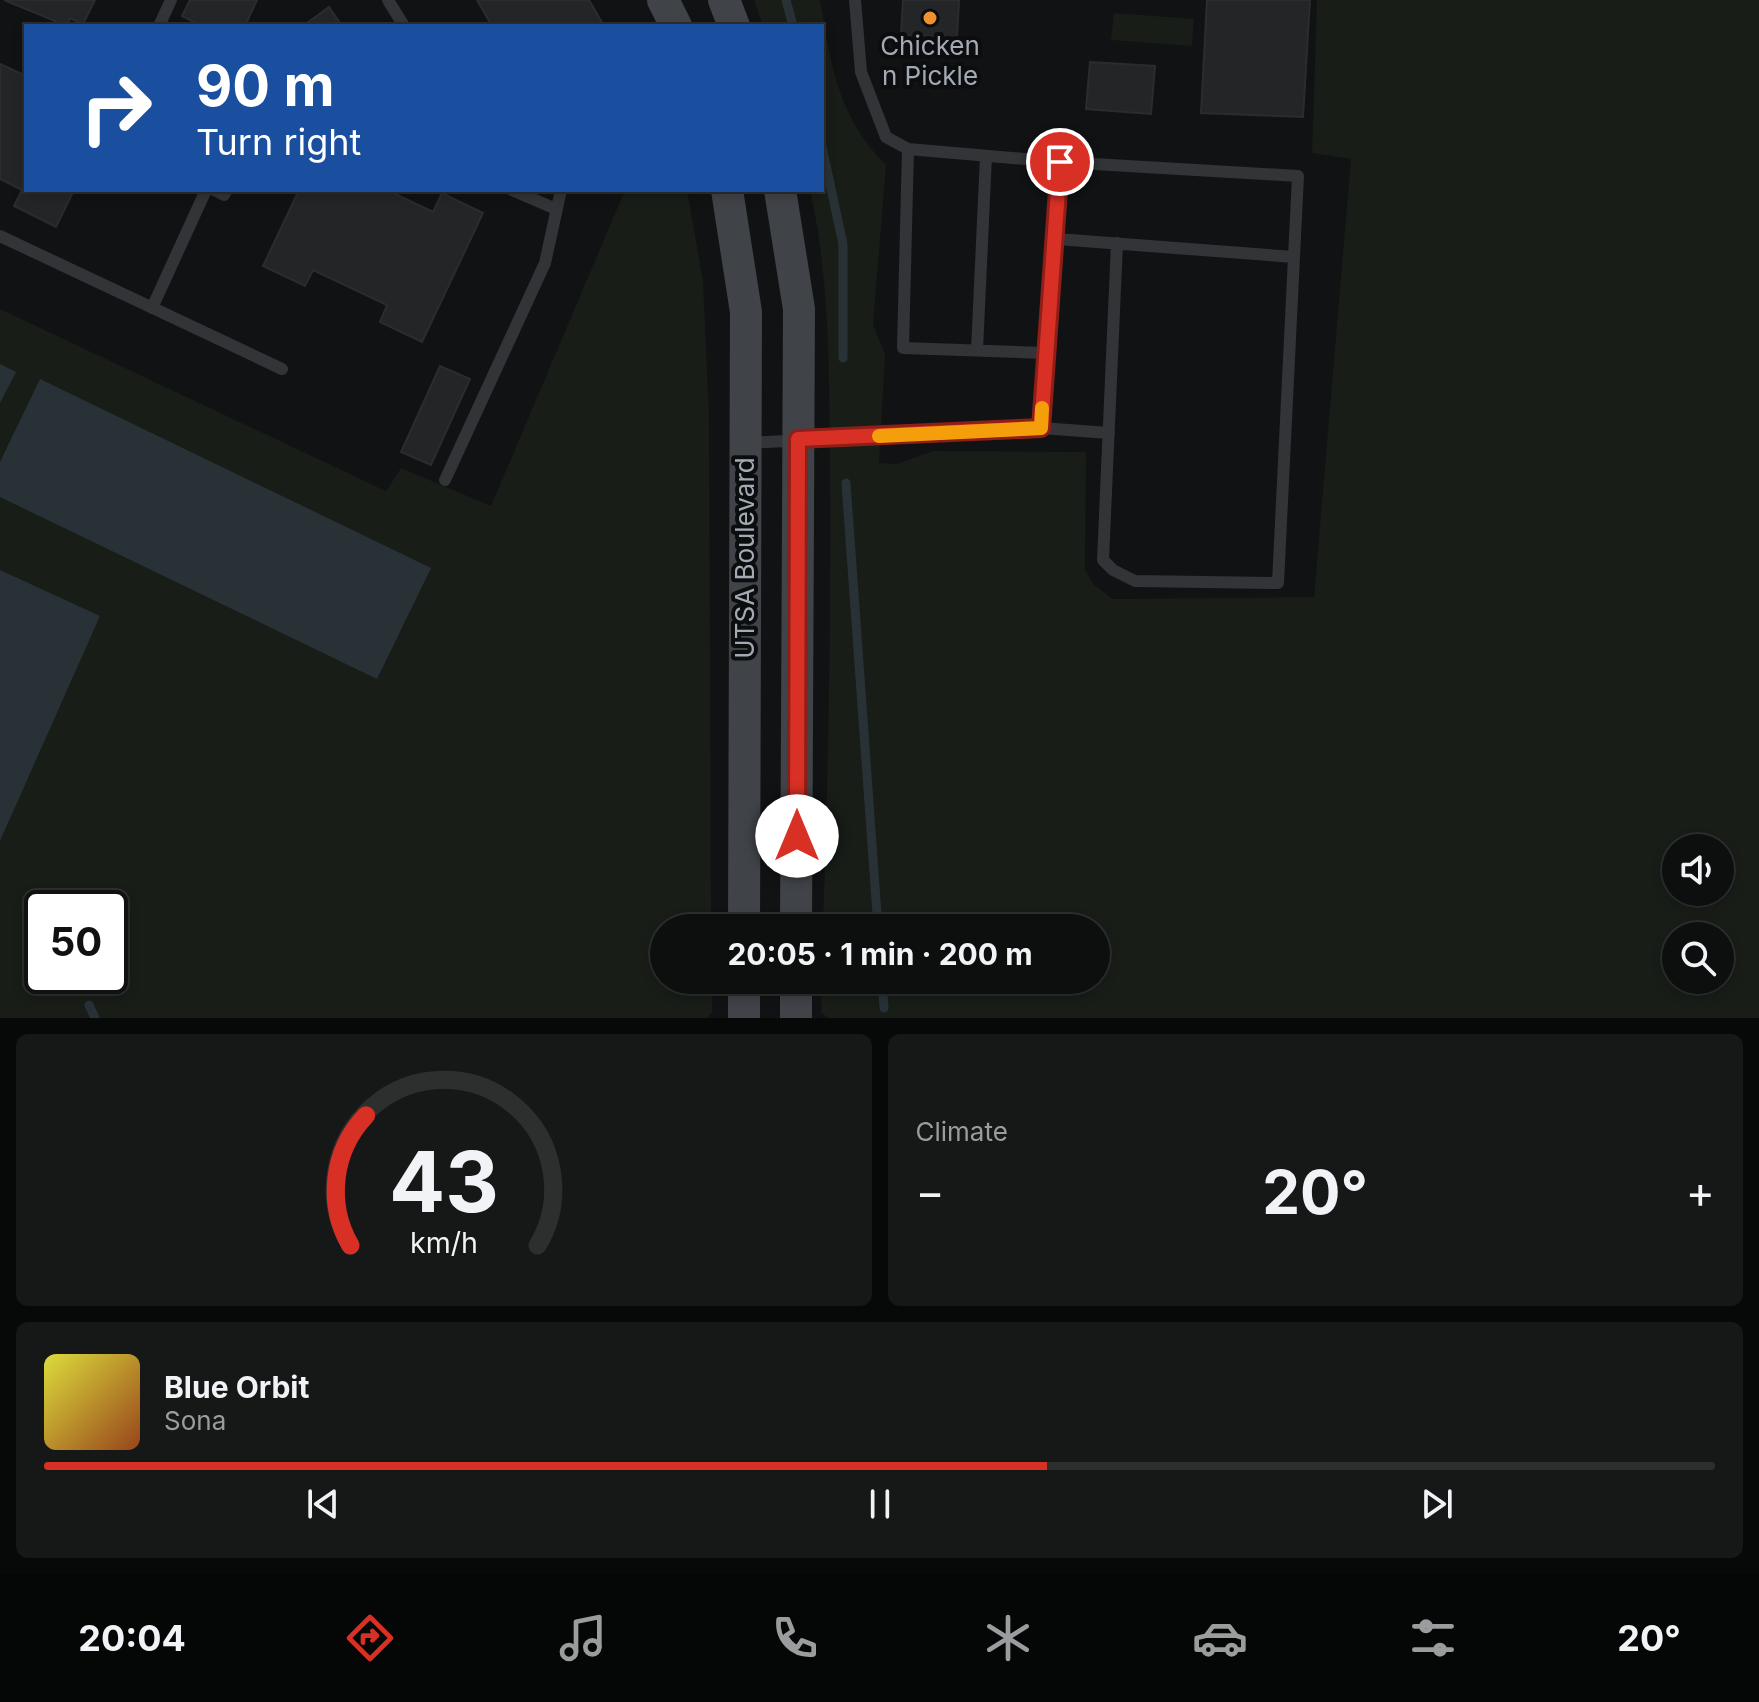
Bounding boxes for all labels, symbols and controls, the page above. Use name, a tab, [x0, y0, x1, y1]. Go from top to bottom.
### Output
marker: Chicken n Pickle	[921, 9, 939, 27]
place label: Chicken n Pickle	[880, 30, 980, 91]
text: 90 m	[196, 52, 335, 120]
icon: right	[64, 56, 168, 160]
text: Turn right	[196, 120, 361, 164]
pin	[1026, 128, 1094, 196]
icon: arrive	[1038, 140, 1082, 184]
street label: UTSA Boulevard	[729, 457, 760, 659]
position arrow	[755, 794, 839, 878]
map controls	[1662, 834, 1734, 994]
button: sound	[1662, 834, 1734, 906]
speed limit sign: 50	[24, 890, 128, 994]
button: search	[1662, 922, 1734, 994]
text: 20:05 · 1 min · 200 m	[727, 936, 1033, 972]
text: Climate	[916, 1116, 1008, 1147]
text: 43	[389, 1131, 499, 1232]
text: 20°	[1262, 1156, 1368, 1228]
text: −	[916, 1165, 945, 1219]
text: +	[1686, 1165, 1715, 1219]
text: km/h	[410, 1225, 478, 1260]
text: Blue Orbit	[164, 1369, 309, 1405]
text: Sona	[164, 1405, 226, 1436]
icon: previous	[301, 1482, 345, 1526]
icon: pause	[858, 1482, 902, 1526]
icon: next	[1415, 1482, 1459, 1526]
icon: directions	[342, 1610, 398, 1666]
icon: music	[555, 1610, 611, 1666]
icon: phone	[767, 1610, 823, 1666]
icon: climate	[980, 1610, 1036, 1666]
icon: car	[1192, 1610, 1248, 1666]
icon: filters	[1405, 1610, 1461, 1666]
text: 20:04	[78, 1616, 186, 1660]
text: 20°	[1617, 1616, 1681, 1660]

